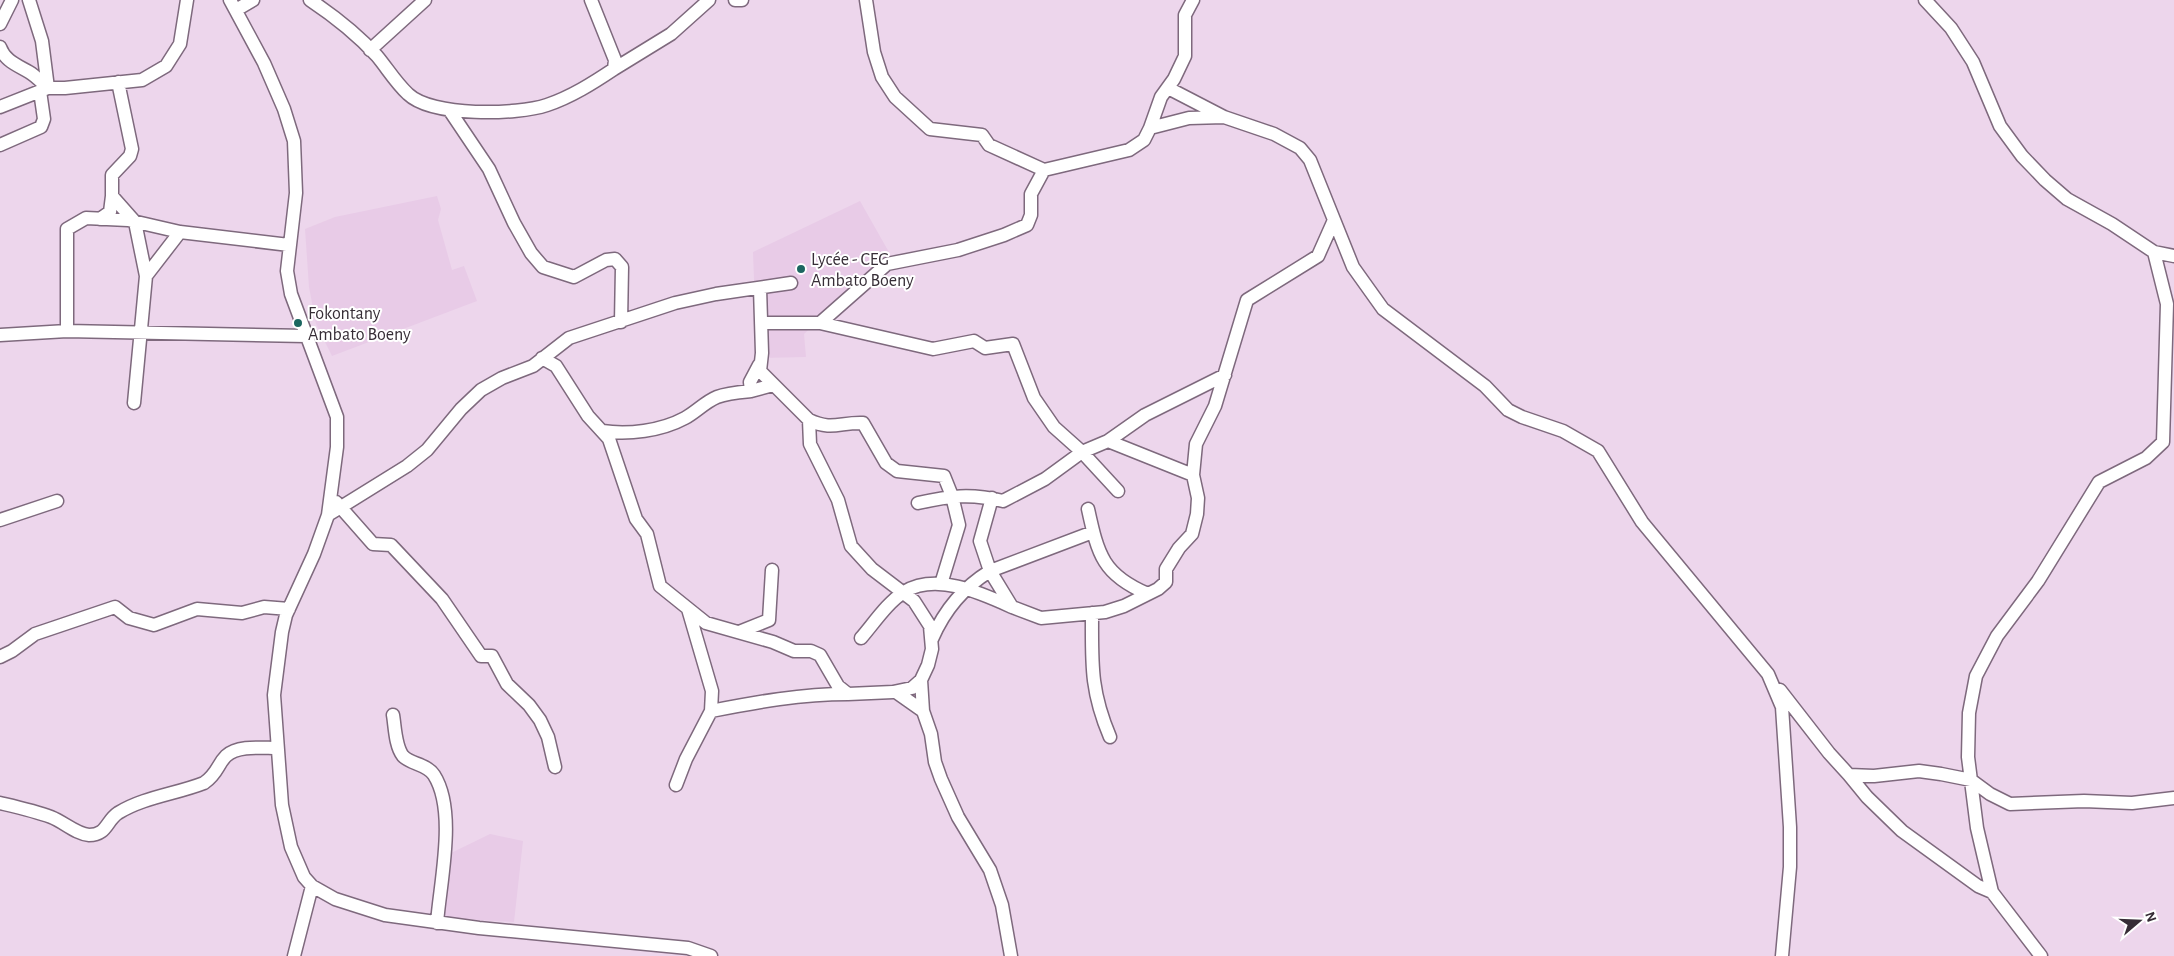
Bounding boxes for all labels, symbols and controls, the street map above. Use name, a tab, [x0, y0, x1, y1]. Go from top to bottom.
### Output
place label: Lycée - CEG Ambato Boeny	[811, 251, 914, 290]
marker: Lycée - CEG Ambato Boeny	[795, 263, 807, 275]
place label: Fokontany Ambato Boeny	[308, 305, 411, 344]
marker: Fokontany Ambato Boeny	[292, 317, 304, 329]
north arrow	[2114, 896, 2164, 946]
text: N	[2142, 910, 2159, 924]

